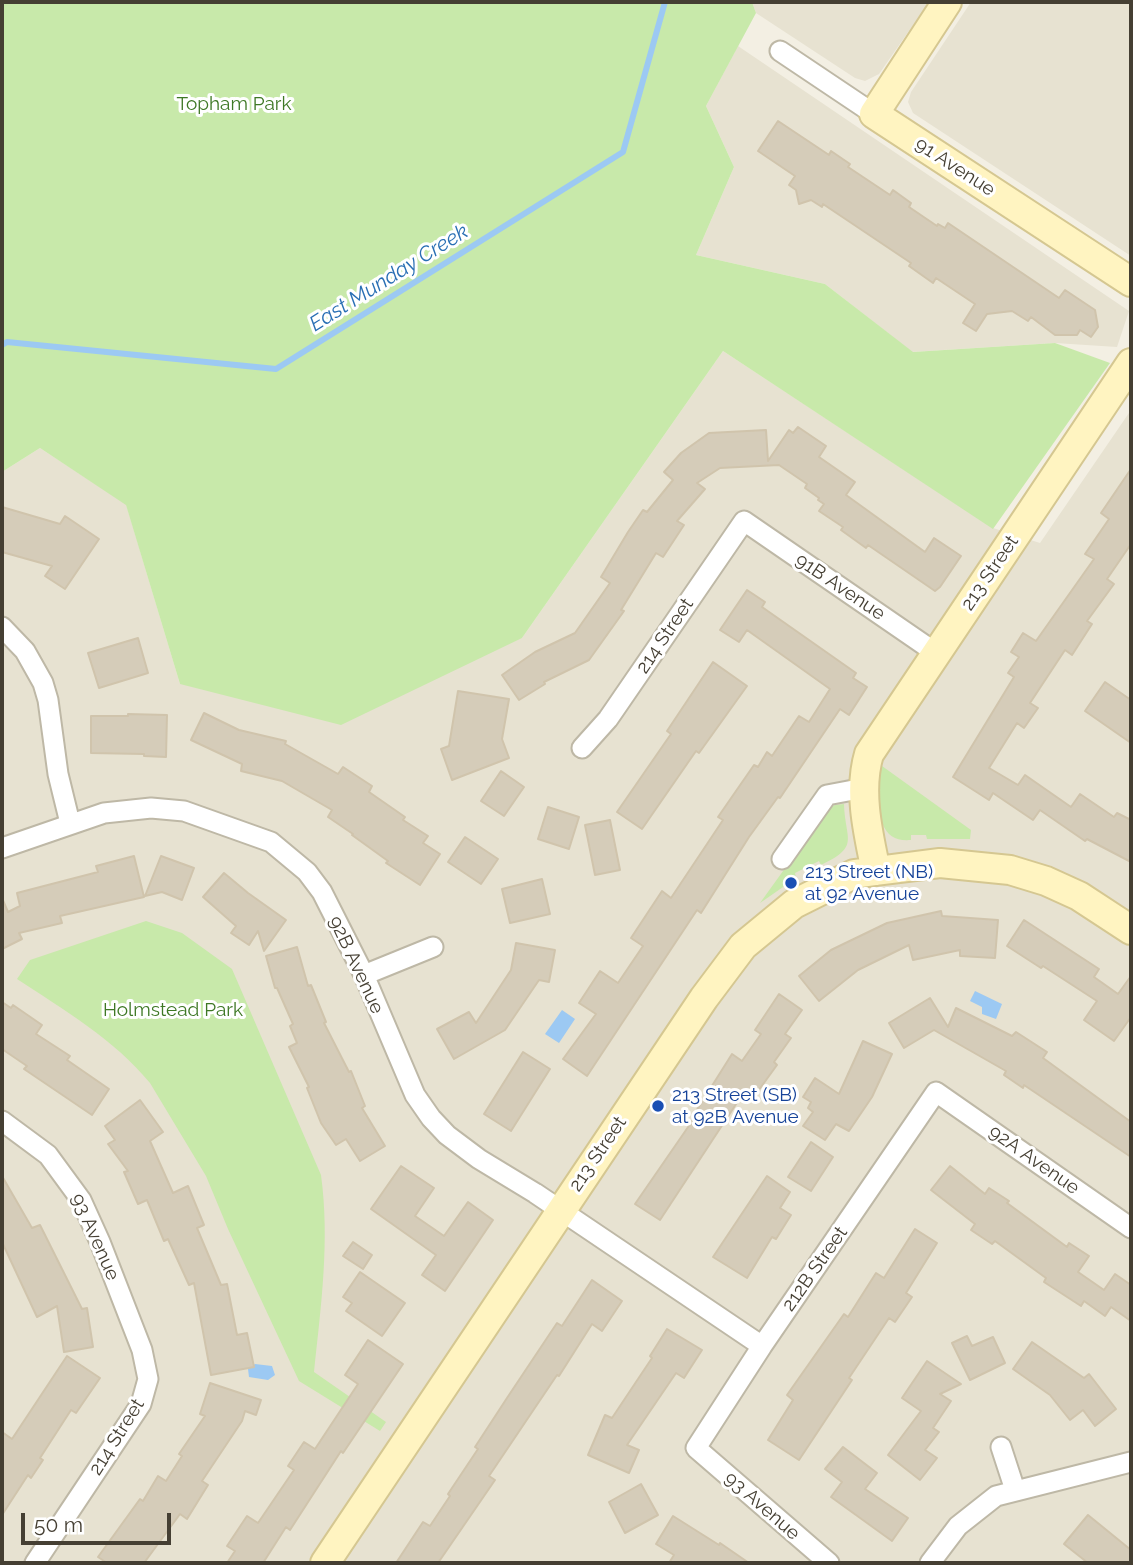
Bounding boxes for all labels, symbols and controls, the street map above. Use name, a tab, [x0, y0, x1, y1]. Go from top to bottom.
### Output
park label: Topham Park	[176, 93, 292, 115]
street label: 91 Avenue	[911, 133, 999, 201]
water label: East Munday Creek	[305, 219, 473, 337]
street label: 213 Street	[957, 531, 1023, 615]
street label: 91B Avenue	[791, 549, 889, 625]
street label: 214 Street	[632, 594, 698, 678]
place label: 213 Street (NB) at 92 Avenue	[805, 861, 933, 905]
marker: 213 Street (NB) at 92 Avenue	[783, 875, 799, 891]
street label: 92B Avenue	[323, 913, 389, 1017]
park label: Holmstead Park	[103, 999, 243, 1021]
place label: 213 Street (SB) at 92B Avenue	[672, 1084, 799, 1128]
marker: 213 Street (SB) at 92B Avenue	[650, 1098, 666, 1114]
street label: 213 Street	[565, 1112, 631, 1196]
street label: 92A Avenue	[984, 1120, 1084, 1200]
street label: 93 Avenue	[66, 1190, 124, 1284]
street label: 212B Street	[778, 1222, 852, 1316]
street label: 214 Street	[85, 1395, 149, 1479]
street label: 93 Avenue	[720, 1467, 804, 1545]
scale bar	[24, 1498, 175, 1542]
text: 50 m	[34, 1512, 83, 1537]

